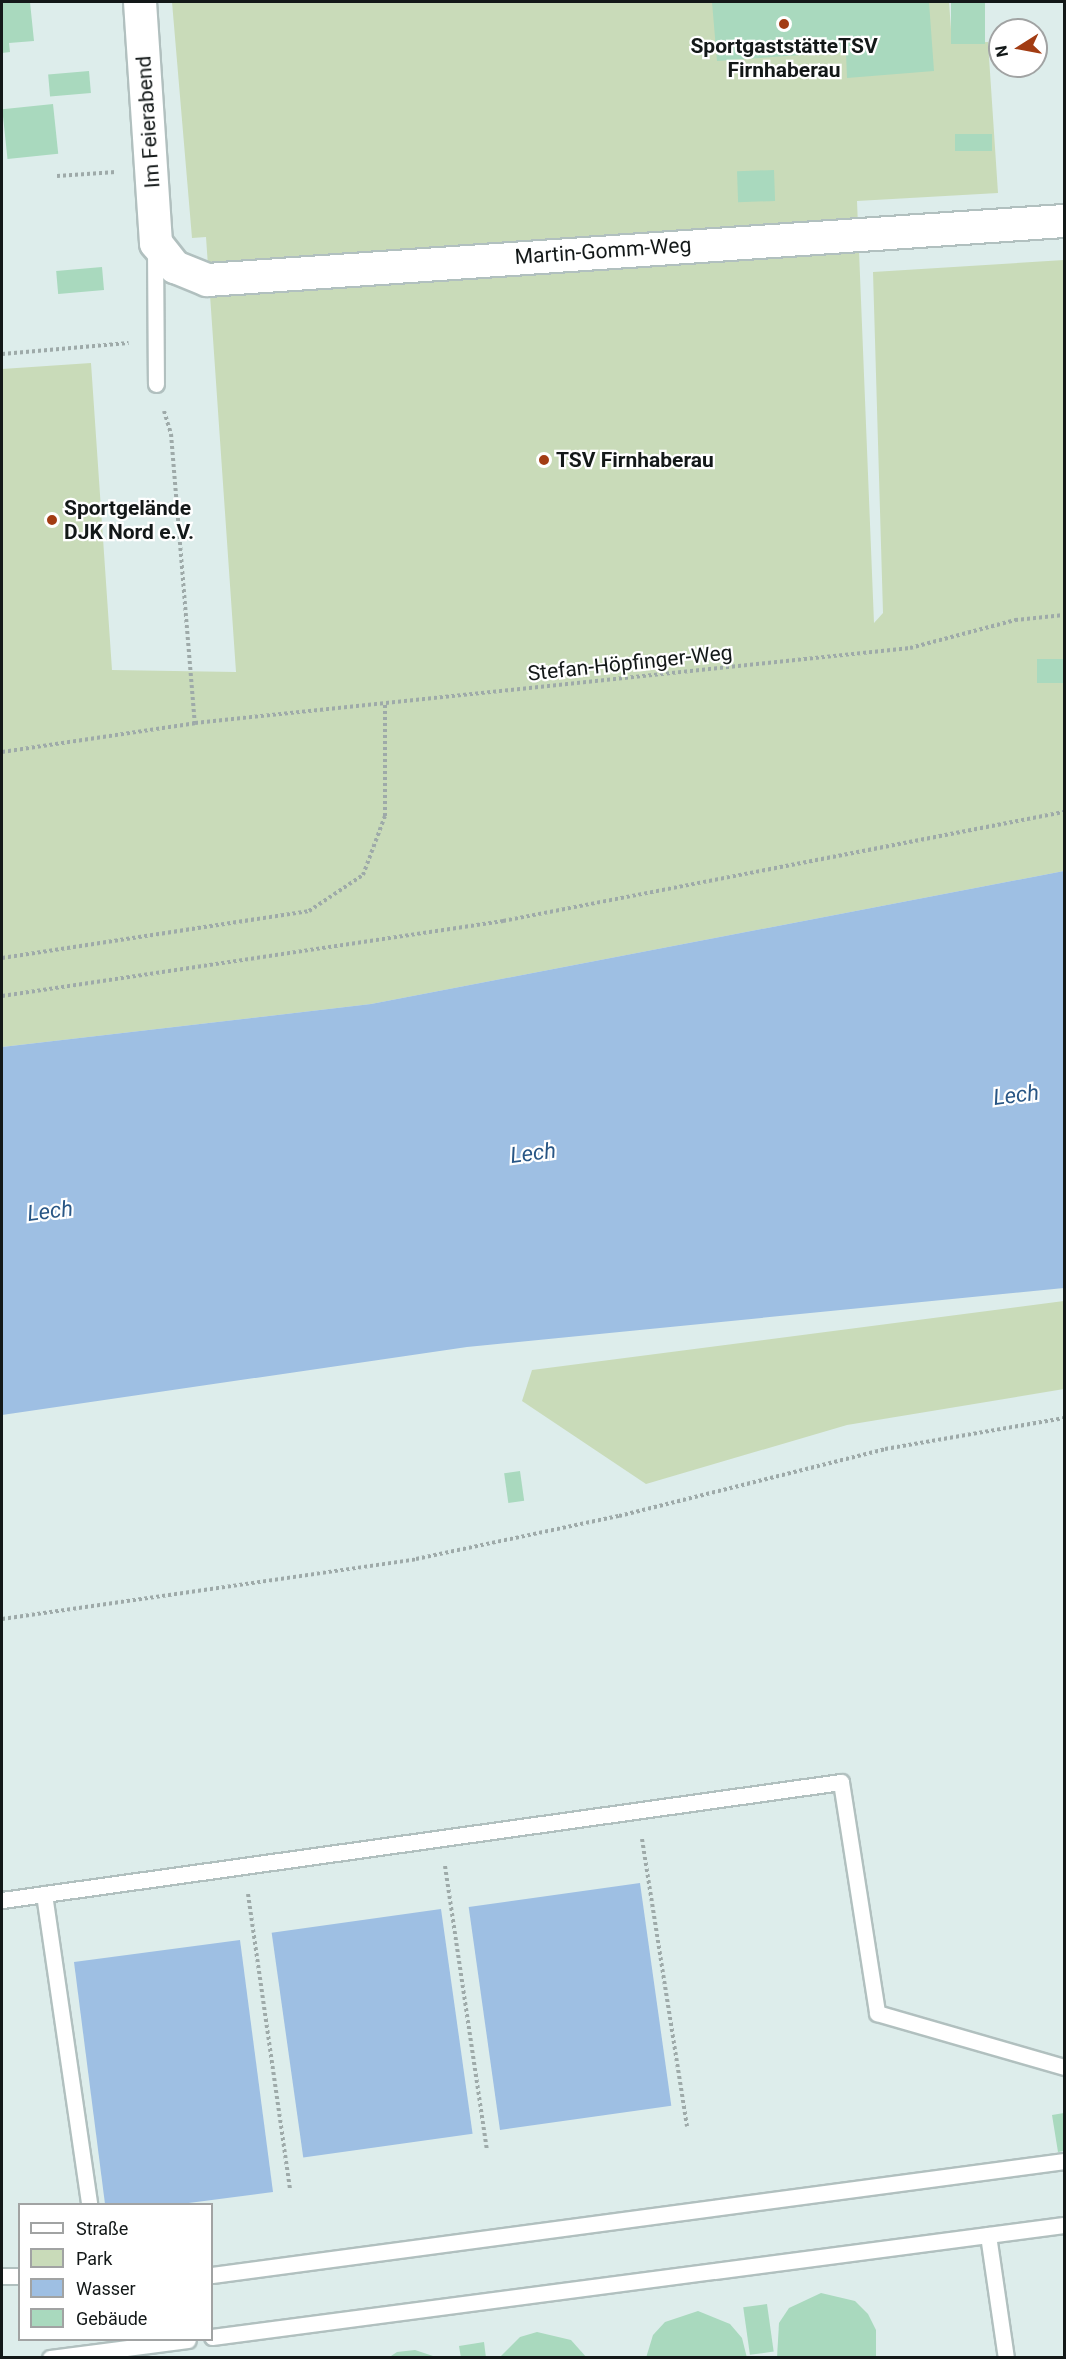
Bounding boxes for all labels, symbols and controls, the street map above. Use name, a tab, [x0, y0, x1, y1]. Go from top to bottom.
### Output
marker: SportgaststätteTSV Firnhaberau	[777, 17, 791, 31]
north arrow	[988, 18, 1048, 78]
place label: SportgaststätteTSV Firnhaberau	[690, 33, 878, 83]
text: N	[991, 44, 1012, 59]
street label: Im Feierabend	[131, 55, 165, 189]
street label: Martin-Gomm-Weg	[514, 232, 692, 270]
place label: TSV Firnhaberau	[556, 447, 714, 473]
marker: TSV Firnhaberau	[537, 453, 551, 467]
place label: Sportgelände DJK Nord e.V.	[64, 495, 194, 545]
marker: Sportgelände DJK Nord e.V.	[45, 513, 59, 527]
street label: Stefan-Höpfinger-Weg	[526, 640, 734, 686]
water label: Lech	[992, 1079, 1040, 1111]
water label: Lech	[509, 1137, 557, 1169]
water label: Lech	[26, 1195, 74, 1227]
legend	[18, 2203, 213, 2341]
text: Straße	[76, 2218, 128, 2239]
text: Park	[76, 2248, 112, 2269]
text: Wasser	[76, 2278, 136, 2299]
text: Gebäude	[76, 2308, 147, 2329]

